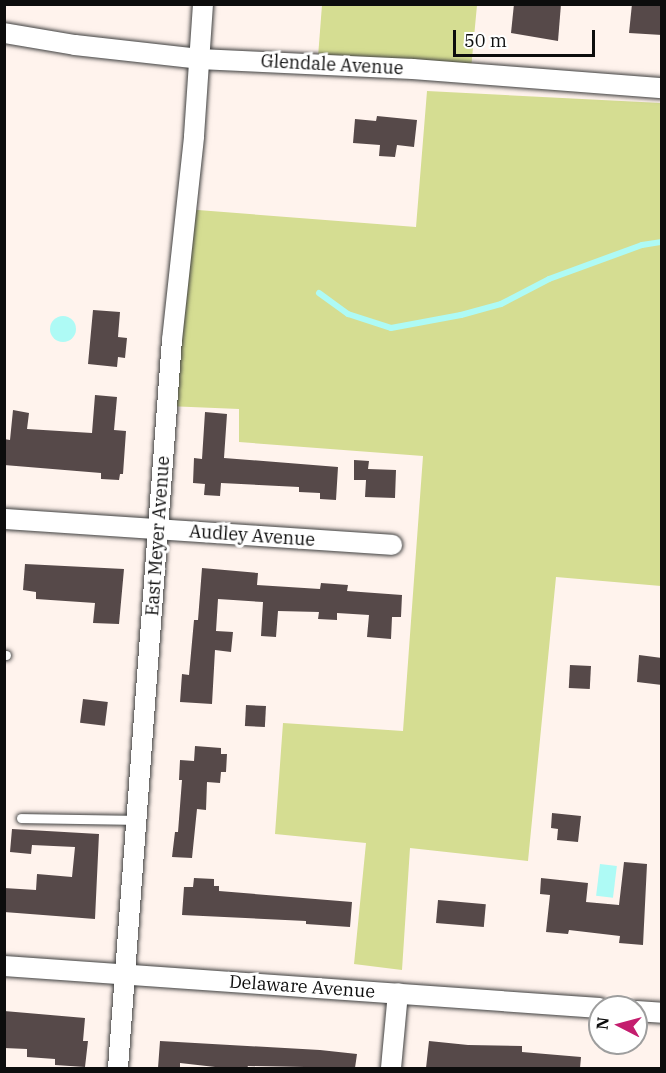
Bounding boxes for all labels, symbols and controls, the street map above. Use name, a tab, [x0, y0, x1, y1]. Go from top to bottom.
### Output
scale bar	[456, 18, 598, 56]
text: 50 m	[464, 29, 507, 52]
street label: Glendale Avenue	[260, 50, 404, 80]
street label: East Meyer Avenue	[142, 455, 174, 617]
street label: Audley Avenue	[188, 521, 316, 551]
street label: Delaware Avenue	[228, 971, 376, 1003]
north arrow	[588, 995, 648, 1055]
text: N	[591, 1016, 613, 1031]

